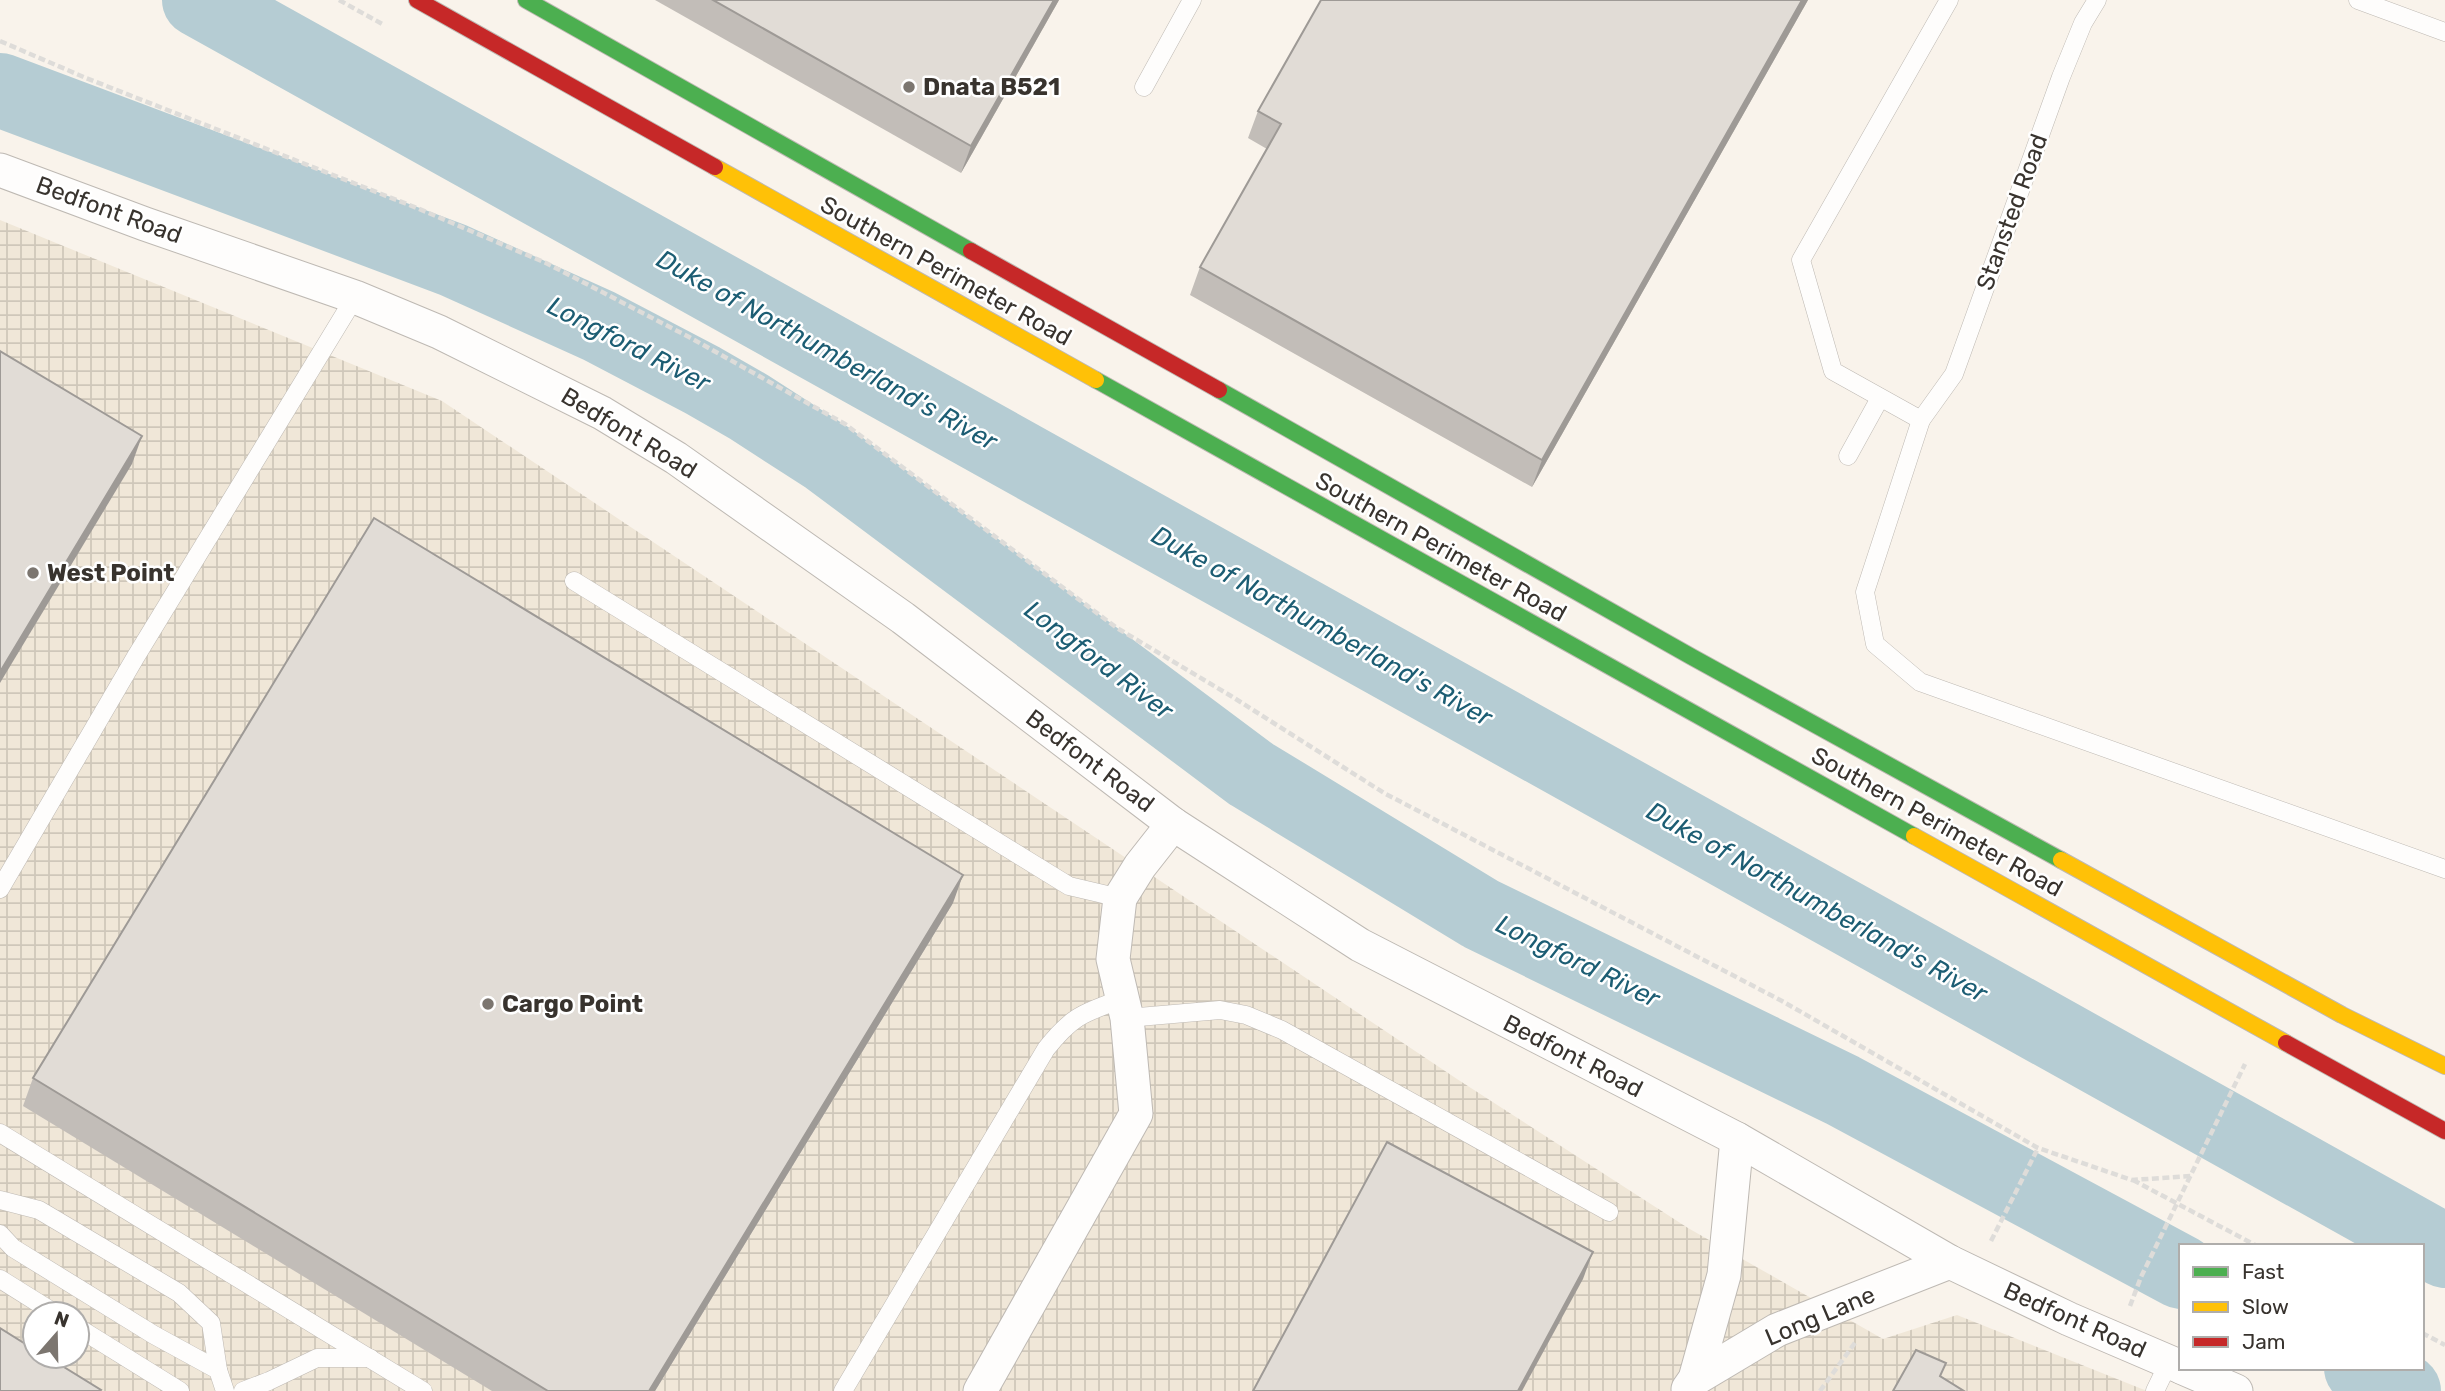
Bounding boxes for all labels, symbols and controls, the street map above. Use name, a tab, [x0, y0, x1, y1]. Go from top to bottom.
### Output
place label: Dnata B521	[923, 73, 1060, 101]
marker: Dnata B521	[901, 79, 917, 95]
street label: Stansted Road	[1971, 130, 2053, 294]
street label: Bedfont Road	[32, 171, 186, 249]
street label: Southern Perimeter Road	[816, 190, 1076, 352]
water label: Duke of Northumberland's River	[651, 244, 1003, 458]
water label: Longford River	[542, 290, 716, 399]
street label: Bedfont Road	[556, 382, 702, 484]
street label: Southern Perimeter Road	[1311, 466, 1571, 628]
water label: Duke of Northumberland's River	[1146, 520, 1498, 734]
place label: West Point	[47, 559, 174, 587]
marker: West Point	[25, 565, 41, 581]
water label: Longford River	[1018, 594, 1180, 727]
street label: Bedfont Road	[1020, 704, 1160, 818]
street label: Southern Perimeter Road	[1807, 741, 2067, 903]
water label: Duke of Northumberland's River	[1641, 796, 1993, 1010]
water label: Longford River	[1491, 908, 1666, 1015]
place label: Cargo Point	[502, 990, 643, 1018]
marker: Cargo Point	[480, 996, 496, 1012]
street label: Bedfont Road	[1498, 1009, 1648, 1103]
legend	[2179, 1244, 2424, 1370]
text: Fast	[2242, 1259, 2284, 1284]
street label: Bedfont Road	[1999, 1276, 2151, 1364]
street label: Long Lane	[1761, 1280, 1879, 1352]
text: Slow	[2242, 1294, 2289, 1319]
north arrow	[21, 1300, 91, 1370]
text: N	[51, 1306, 72, 1333]
text: Jam	[2242, 1329, 2286, 1354]

